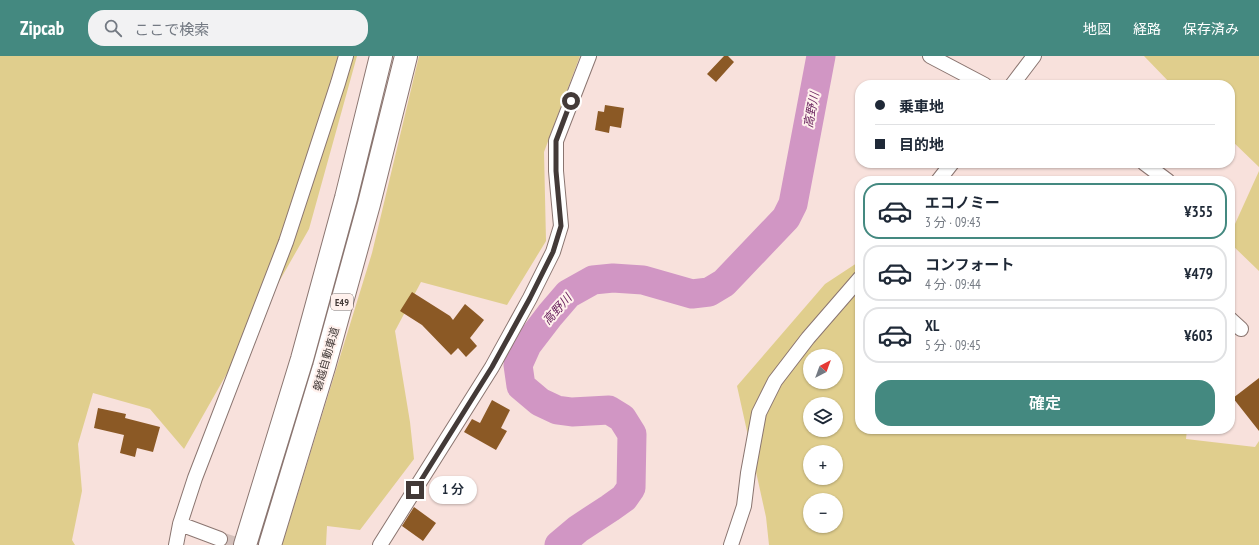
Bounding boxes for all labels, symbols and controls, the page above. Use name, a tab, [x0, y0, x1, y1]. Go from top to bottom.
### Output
search box	[88, 10, 368, 46]
text: Zipcab	[20, 16, 64, 40]
icon: search	[102, 17, 124, 39]
text: ここで検索	[134, 20, 209, 39]
text: 地図	[1083, 20, 1111, 38]
text: 経路	[1133, 20, 1161, 38]
text: 保存済み	[1183, 20, 1239, 38]
water label: 高野川	[800, 89, 822, 129]
route start	[562, 92, 580, 110]
text: 乗車地	[899, 97, 944, 116]
text: 目的地	[899, 135, 944, 154]
icon: car	[877, 193, 913, 229]
text: エコノミー	[925, 193, 1000, 212]
text: ¥355	[1184, 202, 1213, 221]
text: 3 分 · 09:43	[925, 214, 981, 231]
icon: car	[877, 255, 913, 291]
text: コンフォート	[925, 255, 1015, 274]
text: ¥479	[1184, 264, 1213, 283]
text: 4 分 · 09:44	[925, 276, 981, 293]
water label: 高野川	[539, 289, 576, 327]
road number: E49	[331, 294, 353, 310]
text: XL	[925, 316, 939, 335]
icon: car	[877, 317, 913, 353]
street label: 磐越自動車道	[310, 325, 342, 393]
text: ¥603	[1184, 326, 1213, 345]
text: 5 分 · 09:45	[925, 337, 981, 354]
north arrow	[803, 349, 843, 389]
map controls	[803, 349, 843, 533]
button: 確定	[875, 380, 1215, 426]
button: layers	[803, 397, 843, 437]
button: +	[803, 445, 843, 485]
callout: 1 分	[429, 476, 477, 504]
route end	[406, 481, 424, 499]
text: 1 分	[442, 481, 464, 498]
button: −	[803, 493, 843, 533]

